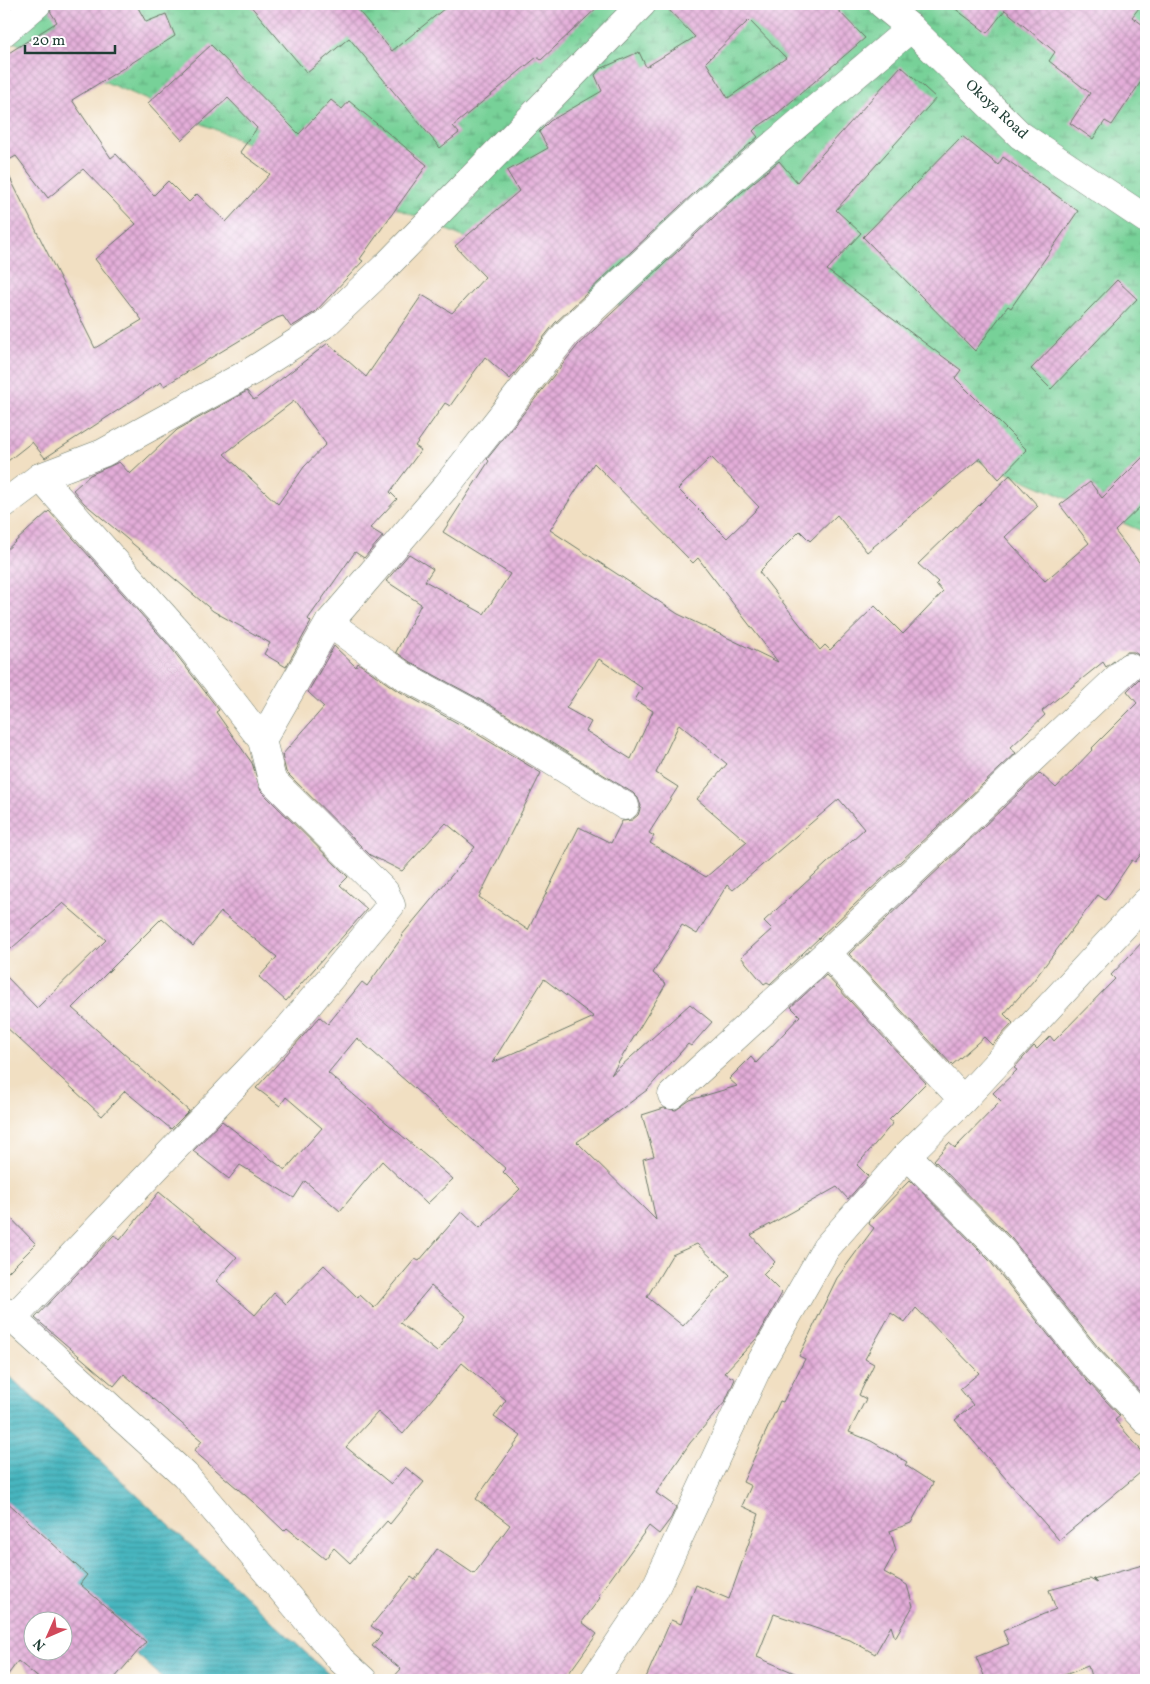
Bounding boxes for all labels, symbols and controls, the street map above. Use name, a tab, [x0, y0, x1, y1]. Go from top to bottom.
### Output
scale bar	[25, 22, 115, 54]
text: 20 m	[32, 31, 65, 52]
street label: Okoya Road	[960, 75, 1032, 145]
north arrow	[22, 1612, 72, 1662]
text: N	[30, 1634, 50, 1654]

